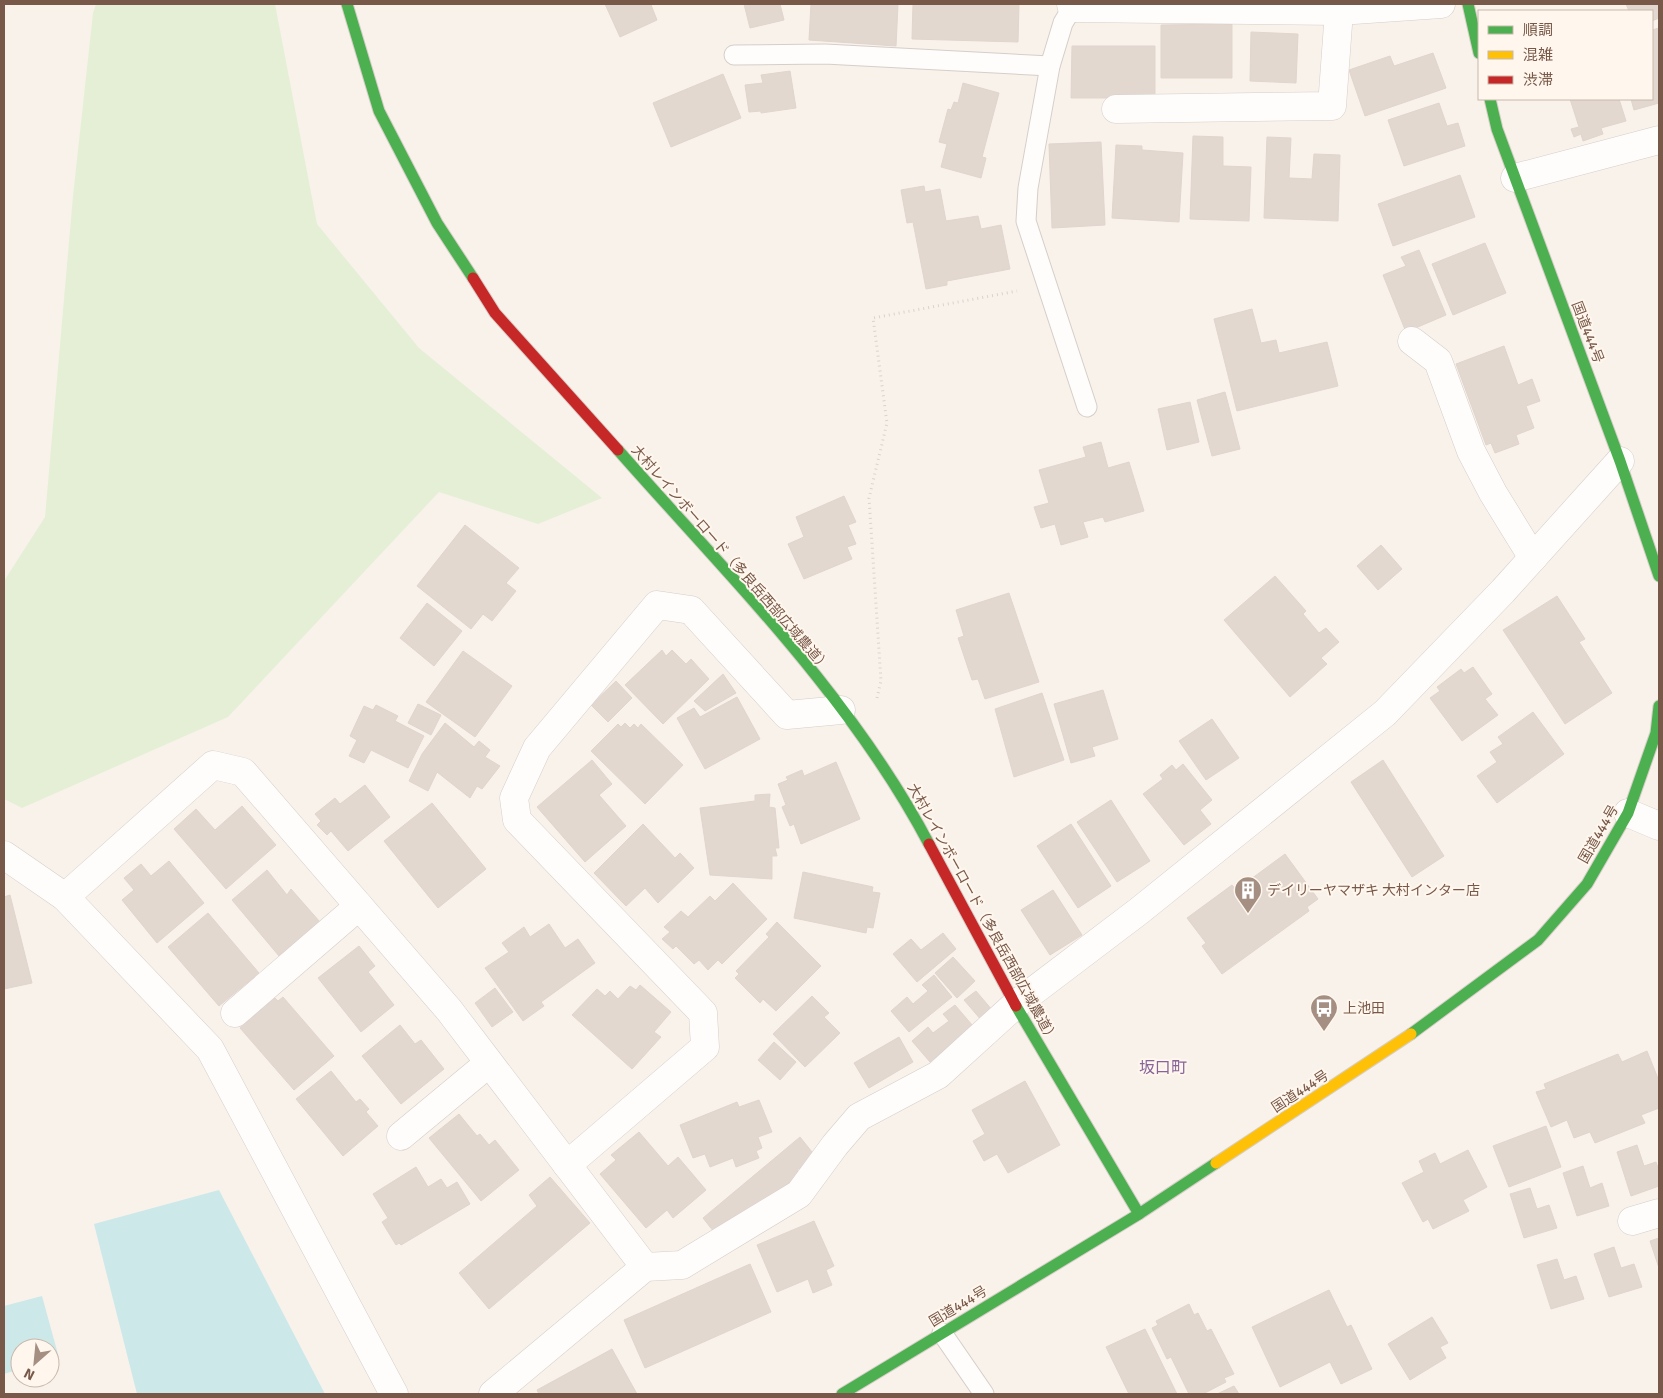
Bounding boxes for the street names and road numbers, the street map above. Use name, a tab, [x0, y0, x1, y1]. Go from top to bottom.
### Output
street label: 国道444号	[1568, 299, 1607, 365]
street label: 大村レインボーロード（多良岳西部広域農道）	[628, 442, 833, 675]
street label: 大村レインボーロード（多良岳西部広域農道）	[904, 781, 1061, 1046]
street label: 国道444号	[1575, 802, 1622, 867]
street label: 国道444号	[1269, 1067, 1332, 1116]
street label: 国道444号	[926, 1282, 990, 1330]

